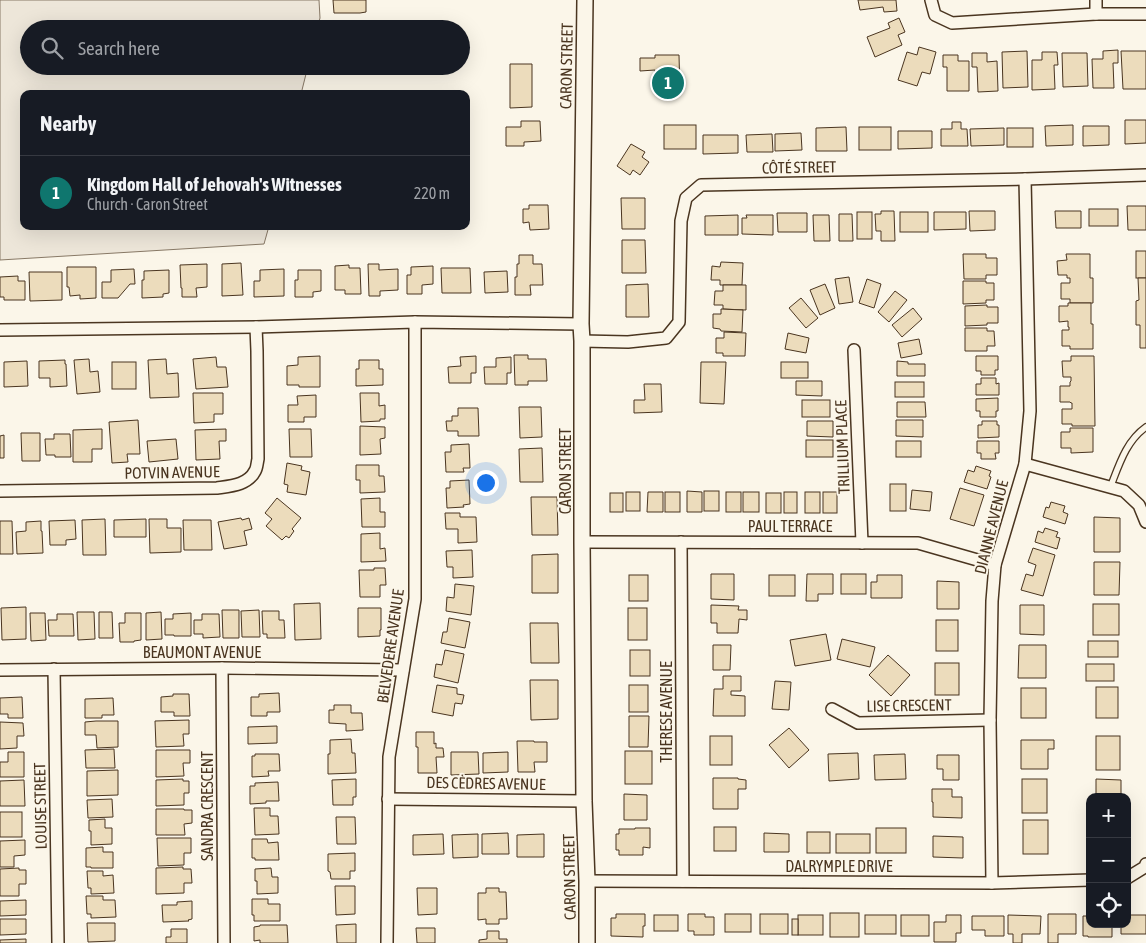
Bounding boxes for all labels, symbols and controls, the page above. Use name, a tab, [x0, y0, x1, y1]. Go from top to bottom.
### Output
search box	[20, 20, 470, 75]
street label: CARON STREET	[556, 23, 576, 109]
icon: search	[38, 34, 66, 62]
text: Search here	[78, 37, 160, 59]
pin: 1	[652, 64, 684, 102]
text: Nearby	[40, 111, 96, 135]
street label: CÔTÉ STREET	[762, 157, 836, 177]
text: Kingdom Hall of Jehovah's Witnesses	[87, 173, 342, 195]
text: 1	[52, 184, 60, 202]
text: 220 m	[414, 184, 450, 202]
text: Church · Caron Street	[87, 195, 208, 213]
street label: TRILLIUM PLACE	[831, 400, 853, 494]
street label: CARON STREET	[556, 428, 574, 514]
street label: POTVIN AVENUE	[124, 462, 220, 482]
your location	[473, 470, 499, 496]
street label: DIANNE AVENUE	[971, 478, 1011, 576]
street label: PAUL TERRACE	[748, 517, 832, 535]
street label: BELVEDERE AVENUE	[373, 588, 407, 704]
street label: BEAUMONT AVENUE	[143, 643, 261, 661]
street label: THERESE AVENUE	[657, 661, 675, 763]
street label: LISE CRESCENT	[866, 695, 952, 715]
street label: SANDRA CRESCENT	[198, 751, 216, 861]
street label: LOUISE STREET	[30, 762, 50, 850]
street label: DES CÈDRES AVENUE	[426, 773, 546, 793]
map controls	[1086, 793, 1131, 928]
button: +	[1086, 793, 1131, 838]
street label: CARON STREET	[559, 834, 579, 920]
button: −	[1086, 838, 1131, 883]
street label: DALRYMPLE DRIVE	[785, 857, 893, 875]
button: locate	[1086, 883, 1131, 928]

